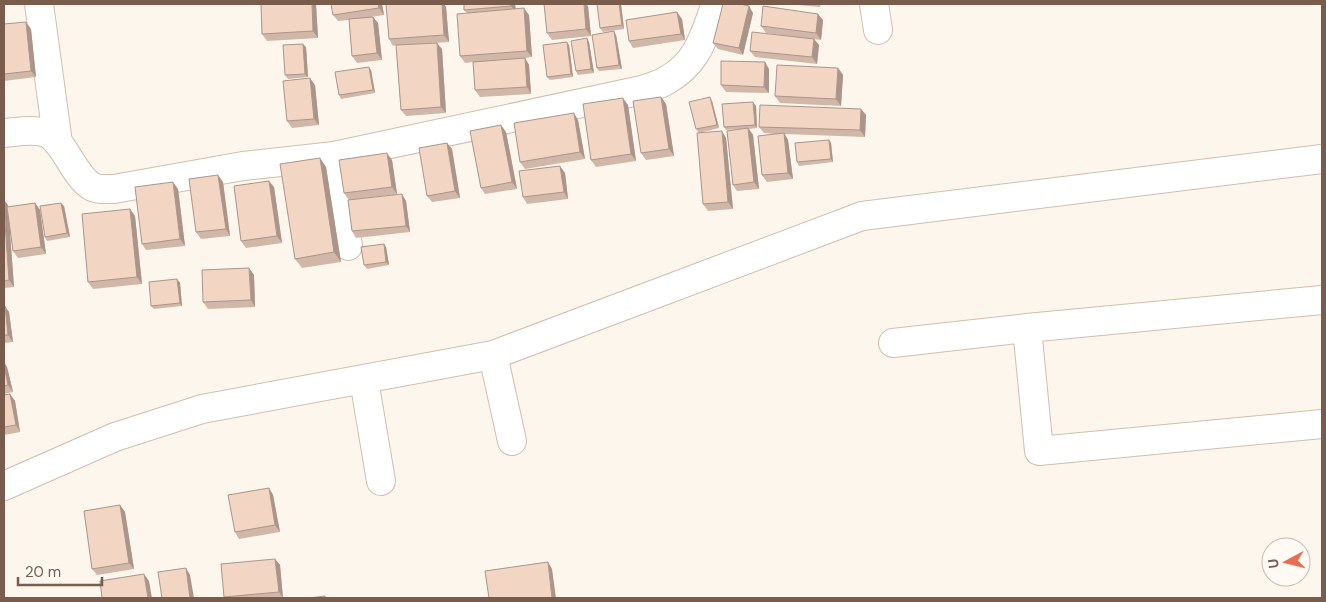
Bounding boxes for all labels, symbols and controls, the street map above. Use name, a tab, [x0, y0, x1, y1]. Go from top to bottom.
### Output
north arrow	[1261, 537, 1311, 587]
scale bar	[18, 554, 101, 586]
text: U	[1264, 558, 1283, 569]
text: 20 m	[25, 562, 61, 582]

